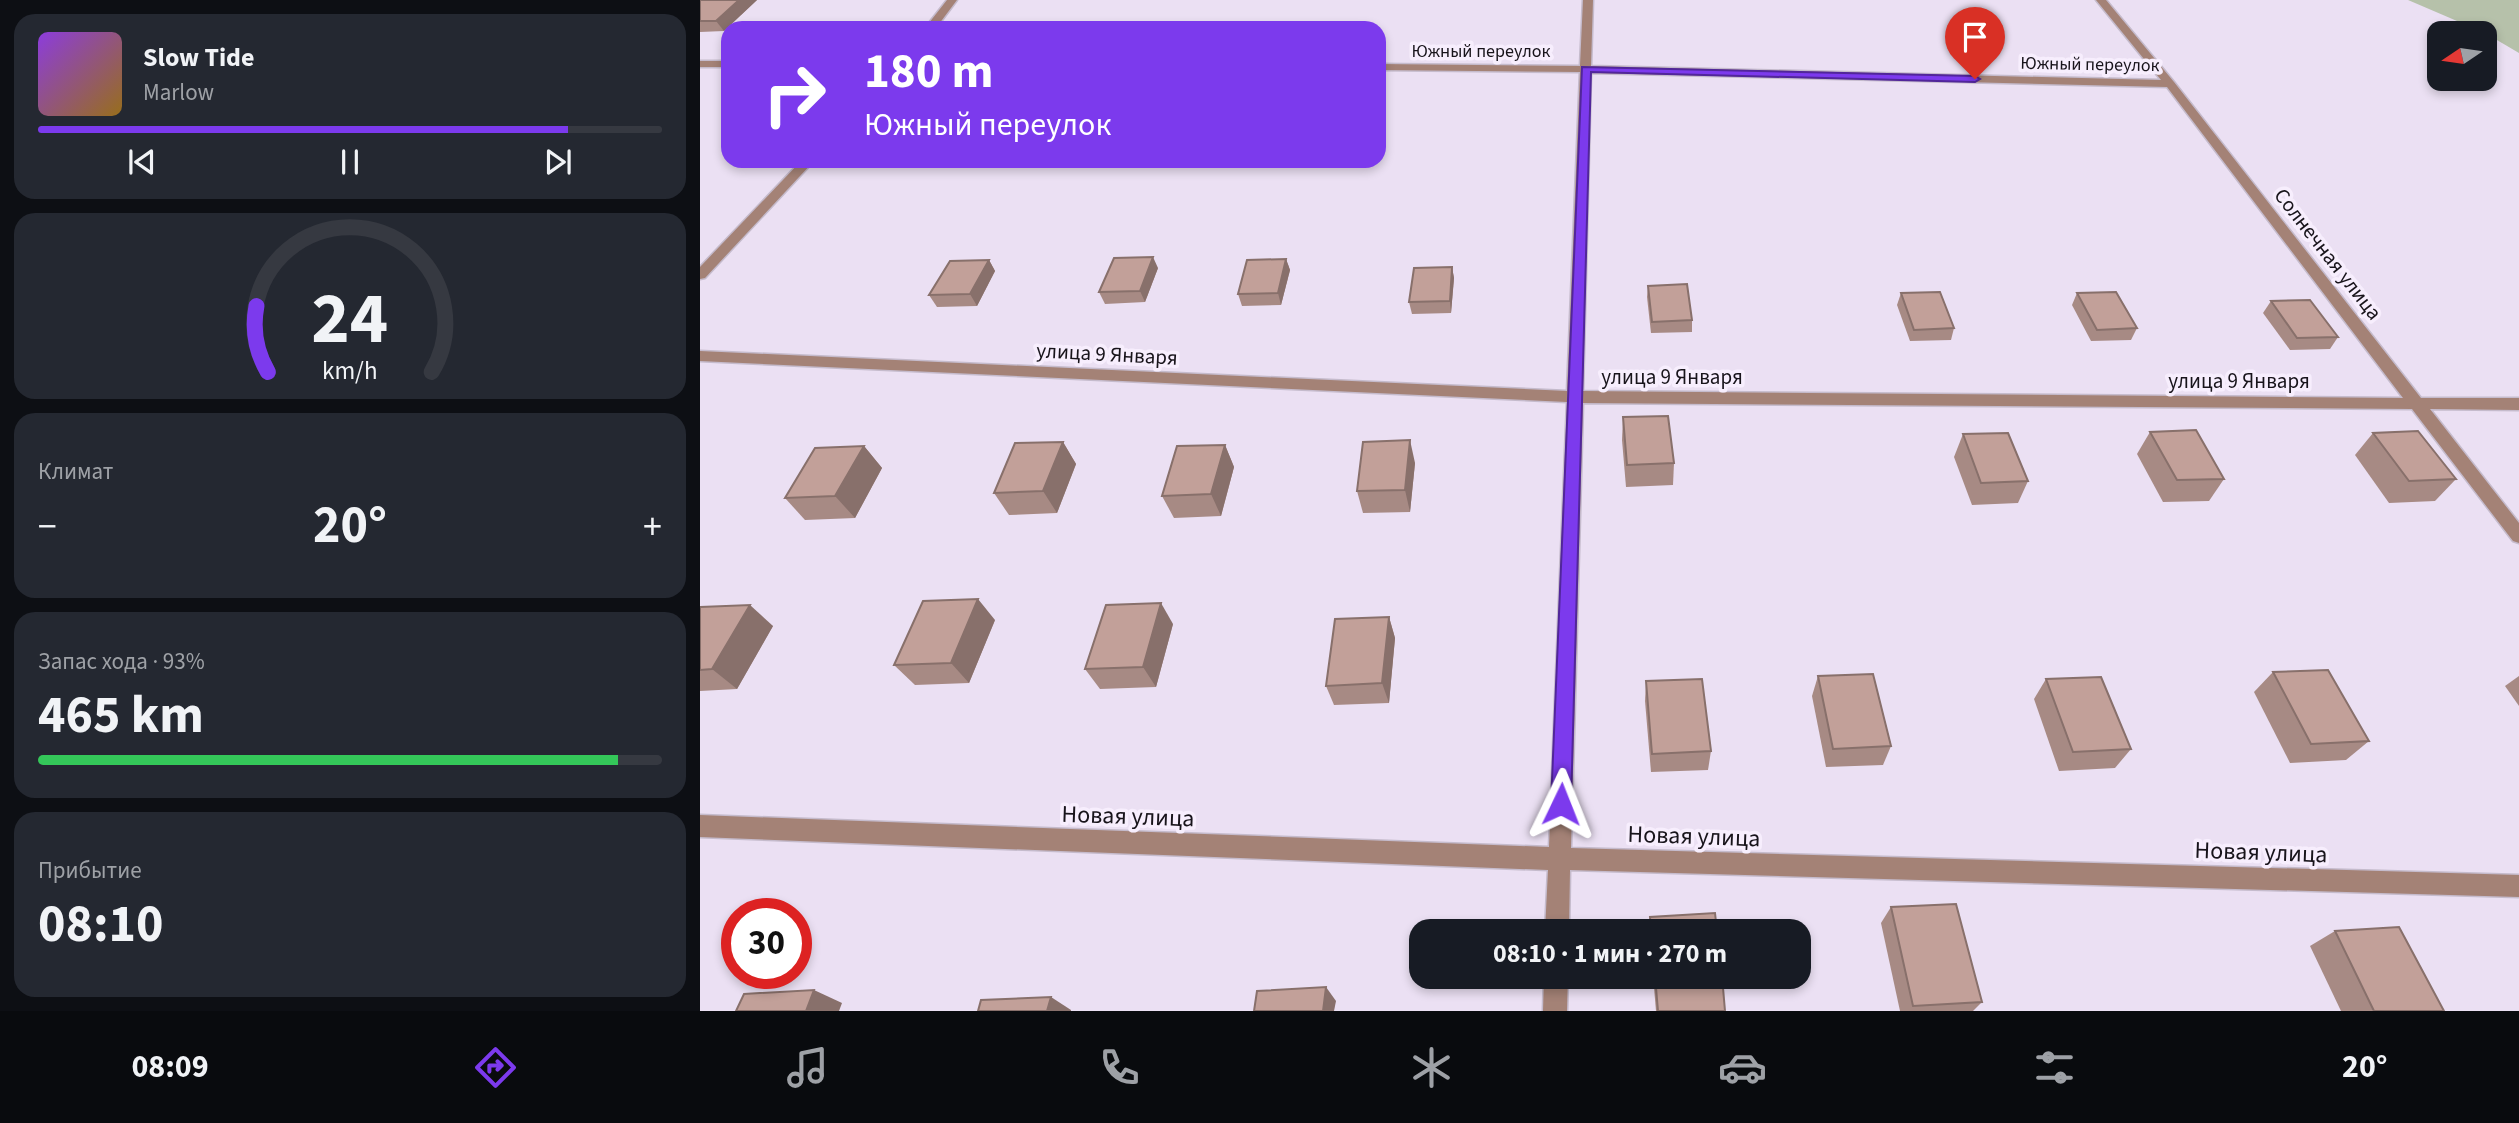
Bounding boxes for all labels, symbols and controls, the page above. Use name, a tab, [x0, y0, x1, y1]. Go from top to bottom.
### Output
pin	[1945, 7, 2005, 79]
icon: arrive	[1956, 18, 1994, 56]
north arrow	[2427, 21, 2497, 91]
map controls	[2427, 21, 2497, 91]
text: 180 m	[864, 37, 993, 107]
text: Slow Tide	[143, 39, 254, 76]
street label: Южный переулок	[1411, 39, 1551, 64]
icon: right	[749, 49, 840, 140]
street label: Южный переулок	[2020, 51, 2160, 78]
text: Marlow	[143, 76, 214, 109]
text: Южный переулок	[864, 102, 1111, 148]
icon: previous	[123, 143, 161, 181]
icon: pause	[331, 143, 369, 181]
icon: next	[539, 143, 577, 181]
street label: Солнечная улица	[2267, 182, 2389, 326]
text: 24	[312, 268, 388, 372]
street label: улица 9 Января	[1036, 335, 1178, 373]
text: km/h	[322, 353, 378, 389]
street label: улица 9 Января	[1601, 362, 1743, 392]
street label: улица 9 Января	[2168, 366, 2310, 396]
text: Климат	[38, 455, 113, 488]
text: 20°	[313, 489, 387, 563]
text: −	[38, 500, 57, 554]
text: +	[643, 500, 662, 554]
text: Запас хода · 93%	[38, 645, 205, 678]
text: 465 km	[38, 679, 204, 753]
position arrow	[1524, 767, 1598, 841]
street label: Новая улица	[1061, 797, 1195, 836]
street label: Новая улица	[1627, 817, 1761, 856]
street label: Новая улица	[2194, 833, 2328, 872]
text: Прибытие	[38, 854, 142, 887]
text: 08:10	[38, 888, 163, 962]
speed limit sign: 30	[721, 898, 812, 989]
text: 08:10 · 1 мин · 270 m	[1493, 935, 1727, 972]
icon: directions	[471, 1043, 520, 1092]
icon: music	[783, 1043, 832, 1092]
icon: phone	[1095, 1043, 1144, 1092]
icon: climate	[1407, 1043, 1456, 1092]
icon: car	[1718, 1043, 1767, 1092]
icon: filters	[2030, 1043, 2079, 1092]
text: 08:09	[131, 1044, 209, 1090]
text: 20°	[2342, 1044, 2388, 1090]

